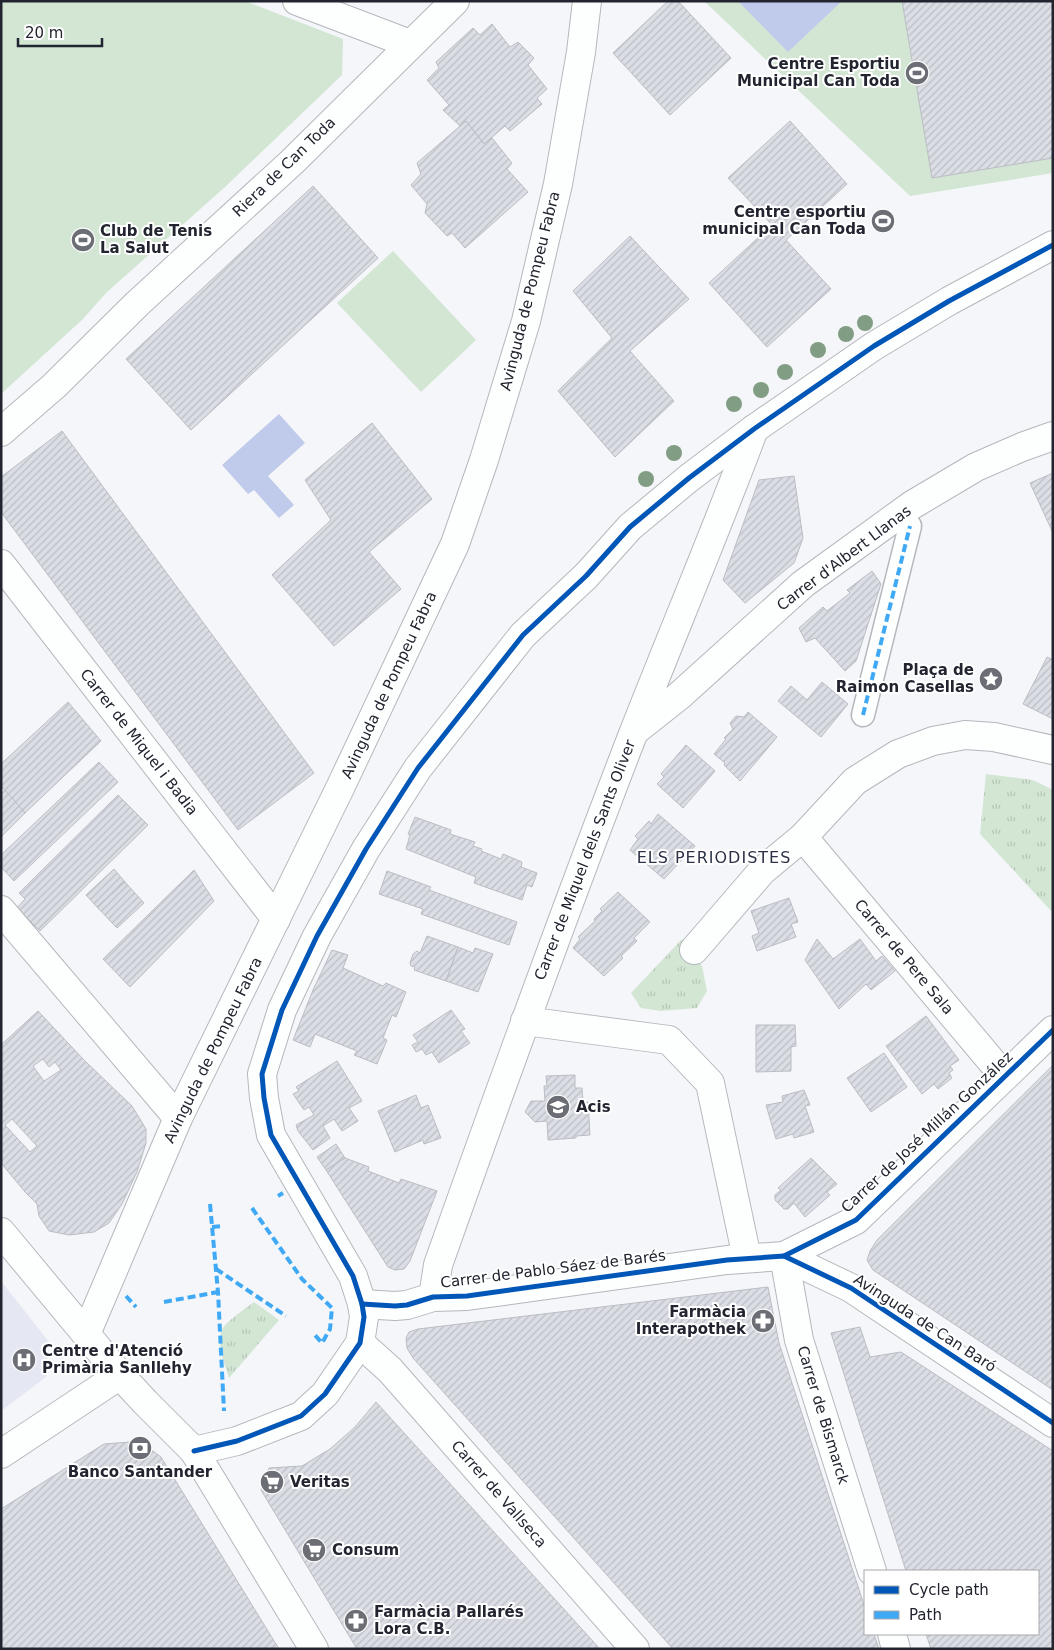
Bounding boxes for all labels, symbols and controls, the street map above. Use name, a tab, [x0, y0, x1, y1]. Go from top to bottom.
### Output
scale bar	[18, 15, 101, 47]
text: 20 m	[25, 24, 63, 42]
place label: Centre Esportiu Municipal Can Toda	[737, 55, 900, 90]
sports icon: Centre Esportiu Municipal Can Toda	[904, 60, 930, 86]
street label: Riera de Can Toda	[229, 113, 339, 221]
street label: Avinguda de Pompeu Fabra	[497, 190, 563, 392]
place label: Centre esportiu municipal Can Toda	[702, 203, 866, 238]
sports icon: Centre esportiu municipal Can Toda	[870, 208, 896, 234]
place label: Club de Tenis La Salut	[100, 222, 212, 257]
sports icon: Club de Tenis La Salut	[70, 227, 96, 253]
street label: Carrer d'Albert Llanas	[773, 502, 915, 614]
street label: Avinguda de Pompeu Fabra	[338, 588, 440, 782]
place label: Plaça de Raimon Casellas	[836, 661, 974, 696]
street label: Carrer de Miquel i Badia	[76, 665, 202, 819]
place icon: Plaça de Raimon Casellas	[978, 666, 1004, 692]
street label: Carrer de Miquel dels Sants Oliver	[531, 737, 640, 983]
district label: ELS PERIODISTES	[637, 848, 791, 867]
street label: Carrer de Pere Sala	[851, 896, 957, 1018]
street label: Avinguda de Pompeu Fabra	[160, 954, 266, 1146]
street label: Carrer de José Millán González	[837, 1048, 1017, 1216]
school or university icon: Acis	[545, 1094, 571, 1120]
place label: Acis	[576, 1098, 611, 1116]
street label: Carrer de Pablo Sáez de Barés	[439, 1246, 667, 1292]
street label: Avinguda de Can Baró	[850, 1270, 1000, 1376]
place label: Farmàcia Interapothek	[636, 1303, 747, 1338]
pharmacy icon: Farmàcia Interapothek	[750, 1308, 776, 1334]
place label: Centre d'Atenció Primària Sanllehy	[42, 1342, 192, 1377]
street label: Carrer de Bismarck	[793, 1344, 853, 1487]
hospital icon: Centre d'Atenció Primària Sanllehy	[11, 1347, 37, 1373]
bank icon: Banco Santander	[127, 1435, 153, 1461]
street label: Carrer de Vallseca	[448, 1437, 550, 1551]
place label: Banco Santander	[68, 1463, 213, 1481]
supermarket icon: Veritas	[259, 1469, 285, 1495]
place label: Veritas	[290, 1473, 350, 1491]
supermarket icon: Consum	[301, 1537, 327, 1563]
place label: Consum	[332, 1541, 399, 1559]
legend	[864, 1570, 1039, 1635]
text: Cycle path	[909, 1581, 989, 1599]
place label: Farmàcia Pallarés Lora C.B.	[374, 1603, 524, 1638]
text: Path	[909, 1606, 942, 1624]
pharmacy icon: Farmàcia Pallarés Lora C.B.	[343, 1608, 369, 1634]

